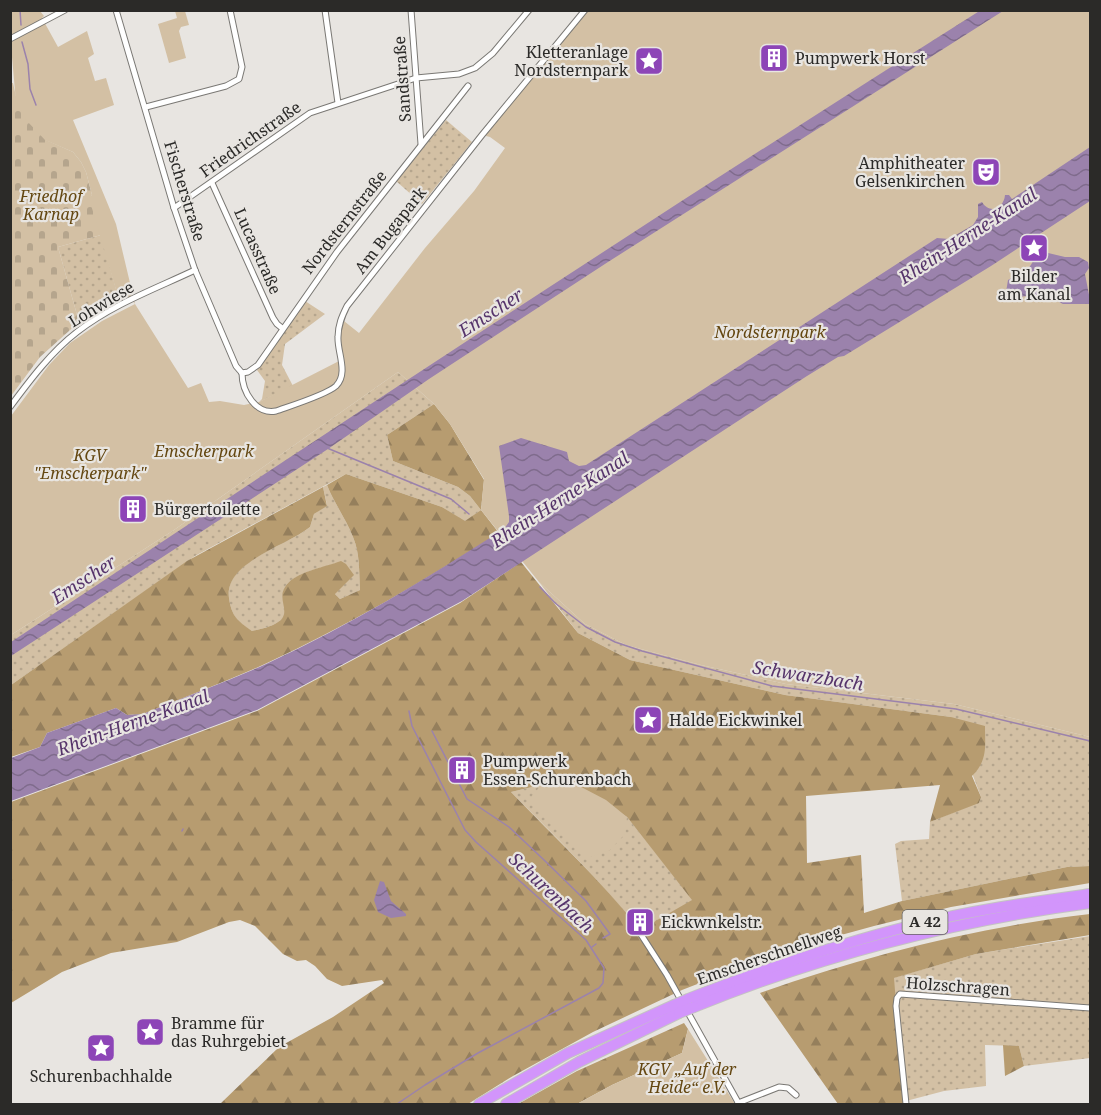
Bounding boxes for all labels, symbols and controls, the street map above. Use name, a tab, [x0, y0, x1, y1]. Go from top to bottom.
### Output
street label: Sandstraße	[388, 35, 416, 123]
place label: Kletteranlage Nordsternpark	[514, 41, 629, 81]
building icon: Pumpwerk Horst	[758, 42, 790, 74]
place icon: Kletteranlage Nordsternpark	[633, 45, 665, 77]
place label: Pumpwerk Horst	[795, 47, 926, 69]
street label: Friedrichstraße	[195, 96, 305, 182]
street label: Fischerstraße	[159, 138, 211, 244]
place label: Amphitheater Gelsenkirchen	[855, 152, 965, 192]
theatre icon: Amphitheater Gelsenkirchen	[970, 156, 1002, 188]
street label: Nordsternstraße	[297, 166, 391, 278]
water label: Rhein-Herne-Kanal	[893, 181, 1042, 289]
street label: Am Bugapark	[349, 182, 431, 278]
park label: Friedhof Karnap	[19, 185, 85, 225]
street label: Lucasstraße	[229, 204, 287, 298]
place icon: Bilder am Kanal	[1018, 232, 1050, 264]
place label: Bilder am Kanal	[998, 265, 1070, 305]
street label: Lohwiese	[64, 276, 138, 332]
water label: Emscher	[453, 282, 528, 343]
park label: Nordsternpark	[713, 321, 826, 343]
park label: Emscherpark	[153, 440, 255, 462]
park label: KGV "Emscherpark"	[34, 444, 148, 484]
water label: Rhein-Herne-Kanal	[485, 445, 634, 553]
building icon: Bürgertoilette	[117, 493, 149, 525]
place label: Bürgertoilette	[154, 498, 260, 520]
water label: Emscher	[46, 549, 121, 610]
water label: Schwarzbach	[751, 654, 866, 696]
water label: Rhein-Herne-Kanal	[52, 683, 212, 761]
place icon: Halde Eickwinkel	[632, 704, 664, 736]
place label: Halde Eickwinkel	[669, 709, 802, 731]
place label: Pumpwerk Essen-Schurenbach	[483, 750, 631, 790]
building icon: Pumpwerk Essen-Schurenbach	[446, 754, 478, 786]
water label: Schurenbach	[504, 847, 599, 938]
building icon: Eickwnkelstr.	[624, 906, 656, 938]
road number: A 42	[902, 910, 948, 934]
place label: Eickwnkelstr.	[661, 911, 762, 933]
street label: Emscherschnellweg	[694, 920, 845, 990]
street label: Holzschragen	[905, 971, 1011, 1001]
place label: Bramme für das Ruhrgebiet	[171, 1012, 286, 1052]
place icon: Bramme für das Ruhrgebiet	[134, 1016, 166, 1048]
place icon: Schurenbachhalde	[85, 1032, 117, 1064]
park label: KGV „Auf der Heide“ e.V.	[637, 1058, 737, 1098]
place label: Schurenbachhalde	[30, 1065, 172, 1087]

